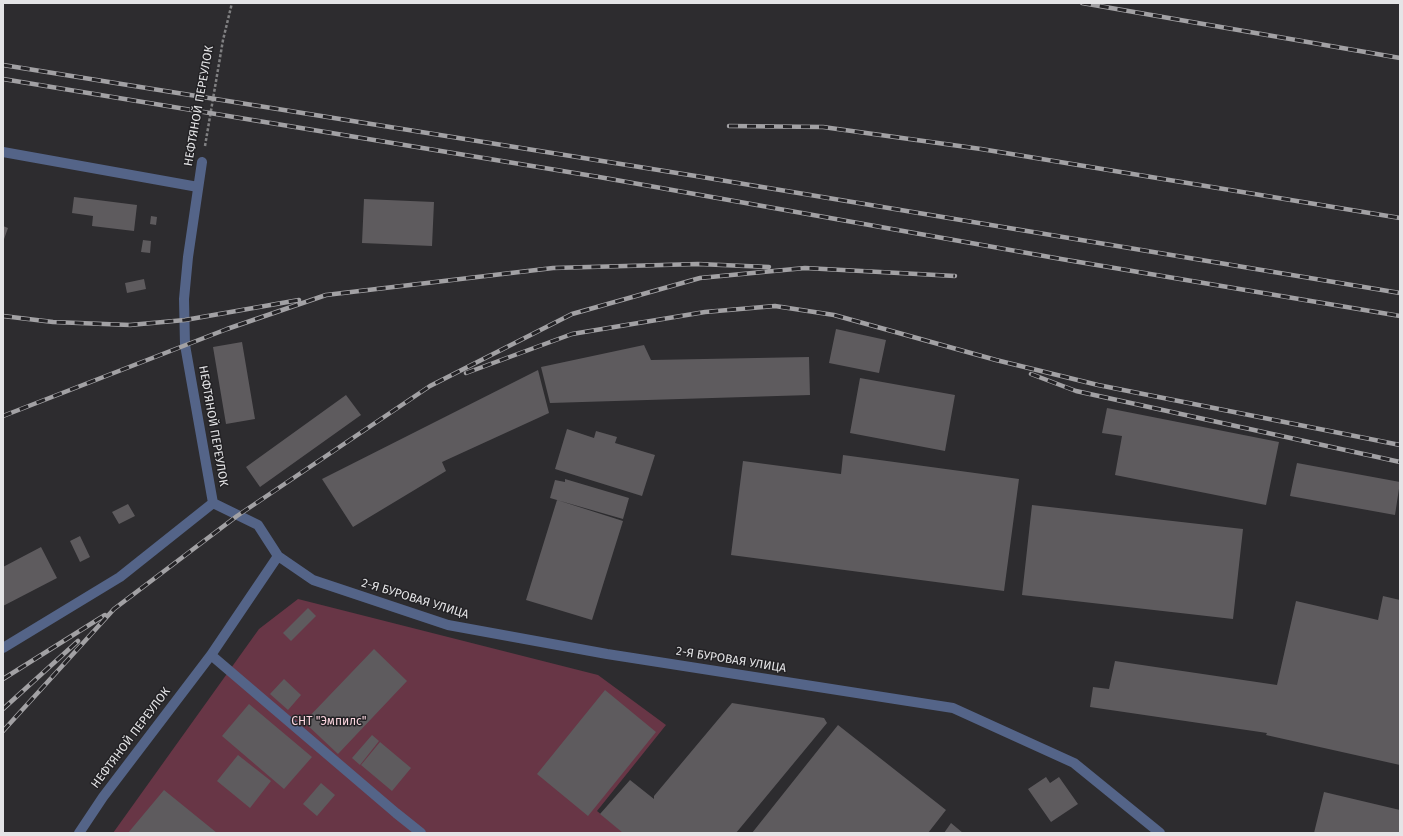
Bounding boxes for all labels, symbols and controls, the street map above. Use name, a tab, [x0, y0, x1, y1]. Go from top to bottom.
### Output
street label: НЕФТЯНОЙ ПЕРЕУЛОК	[181, 44, 217, 168]
street label: НЕФТЯНОЙ ПЕРЕУЛОК	[195, 364, 231, 488]
street label: 2-Я БУРОВАЯ УЛИЦА	[360, 576, 470, 622]
street label: 2-Я БУРОВАЯ УЛИЦА	[675, 644, 787, 676]
street label: НЕФТЯНОЙ ПЕРЕУЛОК	[88, 685, 174, 791]
park label: СНТ "Эмпилс"	[291, 715, 367, 729]

